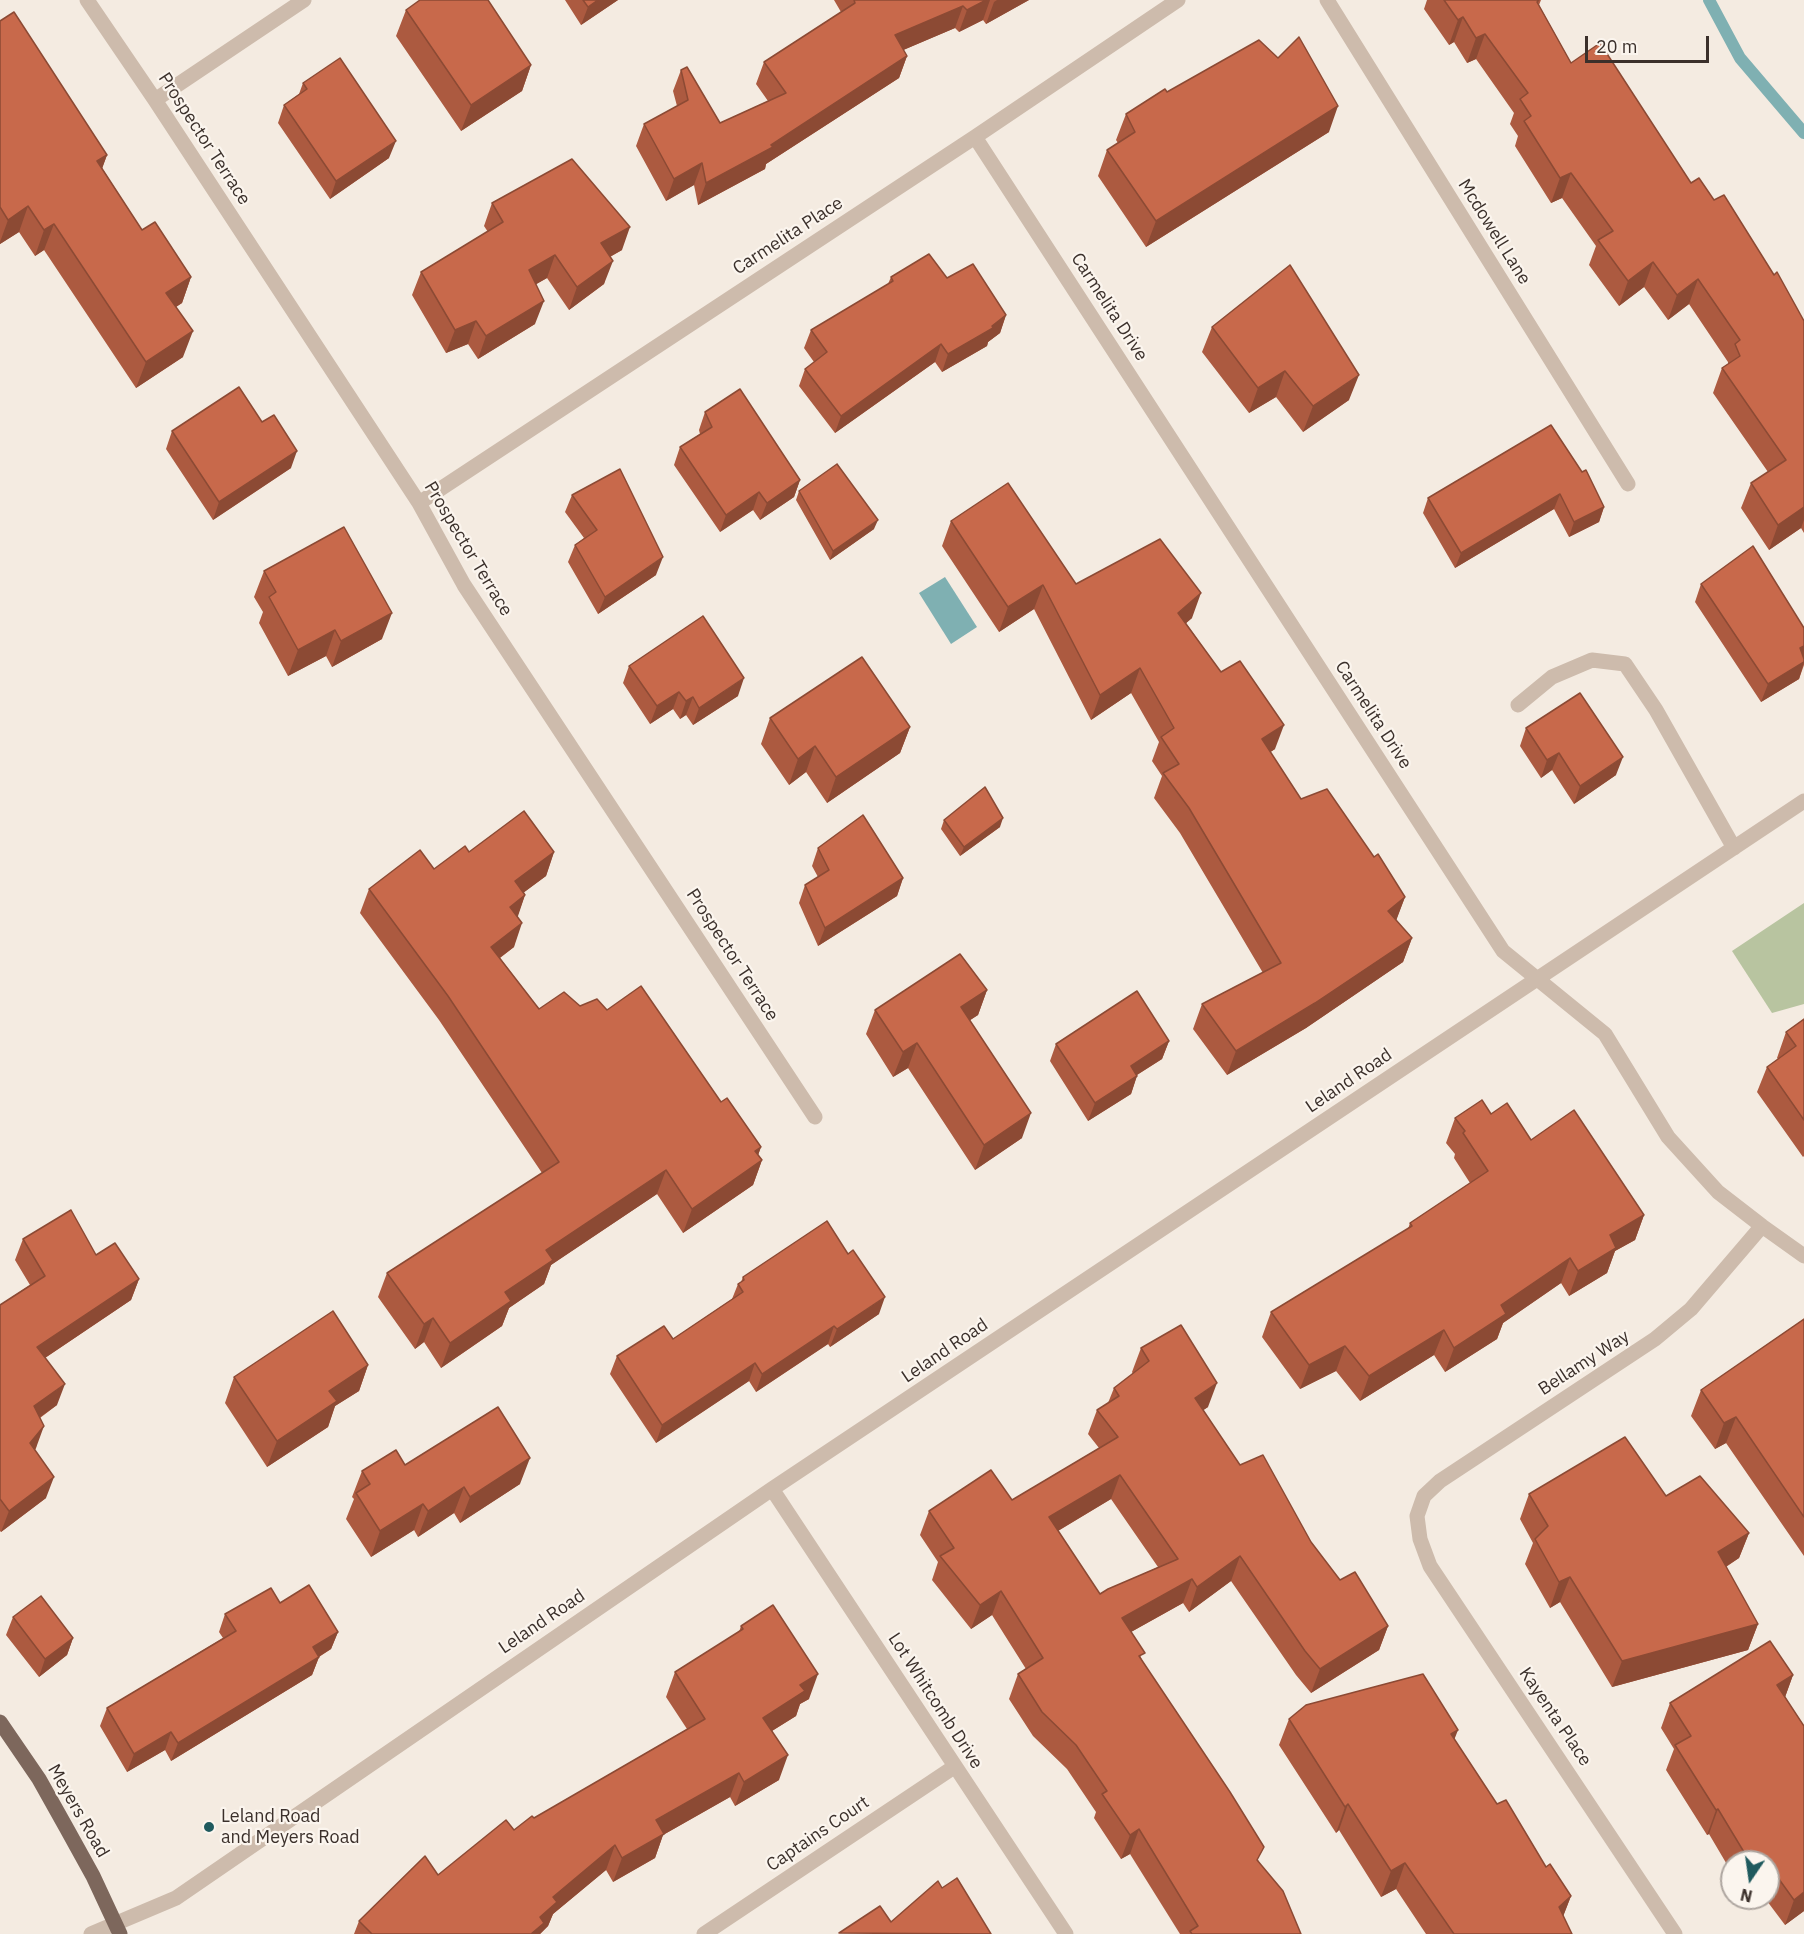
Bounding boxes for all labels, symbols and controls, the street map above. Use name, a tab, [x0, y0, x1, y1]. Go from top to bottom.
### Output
scale bar	[1588, 24, 1712, 62]
text: 20 m	[1596, 35, 1638, 58]
street label: Prospector Terrace	[153, 69, 255, 209]
street label: Mcdowell Lane	[1453, 175, 1535, 289]
street label: Carmelita Place	[729, 192, 847, 280]
street label: Carmelita Drive	[1066, 249, 1152, 365]
street label: Prospector Terrace	[419, 478, 517, 620]
street label: Carmelita Drive	[1330, 657, 1416, 773]
street label: Prospector Terrace	[681, 885, 783, 1025]
street label: Leland Road	[1302, 1044, 1396, 1118]
street label: Leland Road	[898, 1314, 992, 1388]
street label: Bellamy Way	[1534, 1326, 1634, 1400]
street label: Leland Road	[495, 1585, 589, 1659]
street label: Lot Whitcomb Drive	[883, 1629, 987, 1773]
street label: Kayenta Place	[1514, 1664, 1596, 1770]
street label: Meyers Road	[43, 1760, 113, 1862]
street label: Captains Court	[763, 1792, 873, 1876]
place label: Leland Road and Meyers Road	[221, 1806, 360, 1848]
marker: Leland Road and Meyers Road	[202, 1820, 216, 1834]
north arrow	[1720, 1850, 1780, 1910]
text: N	[1739, 1885, 1754, 1907]

